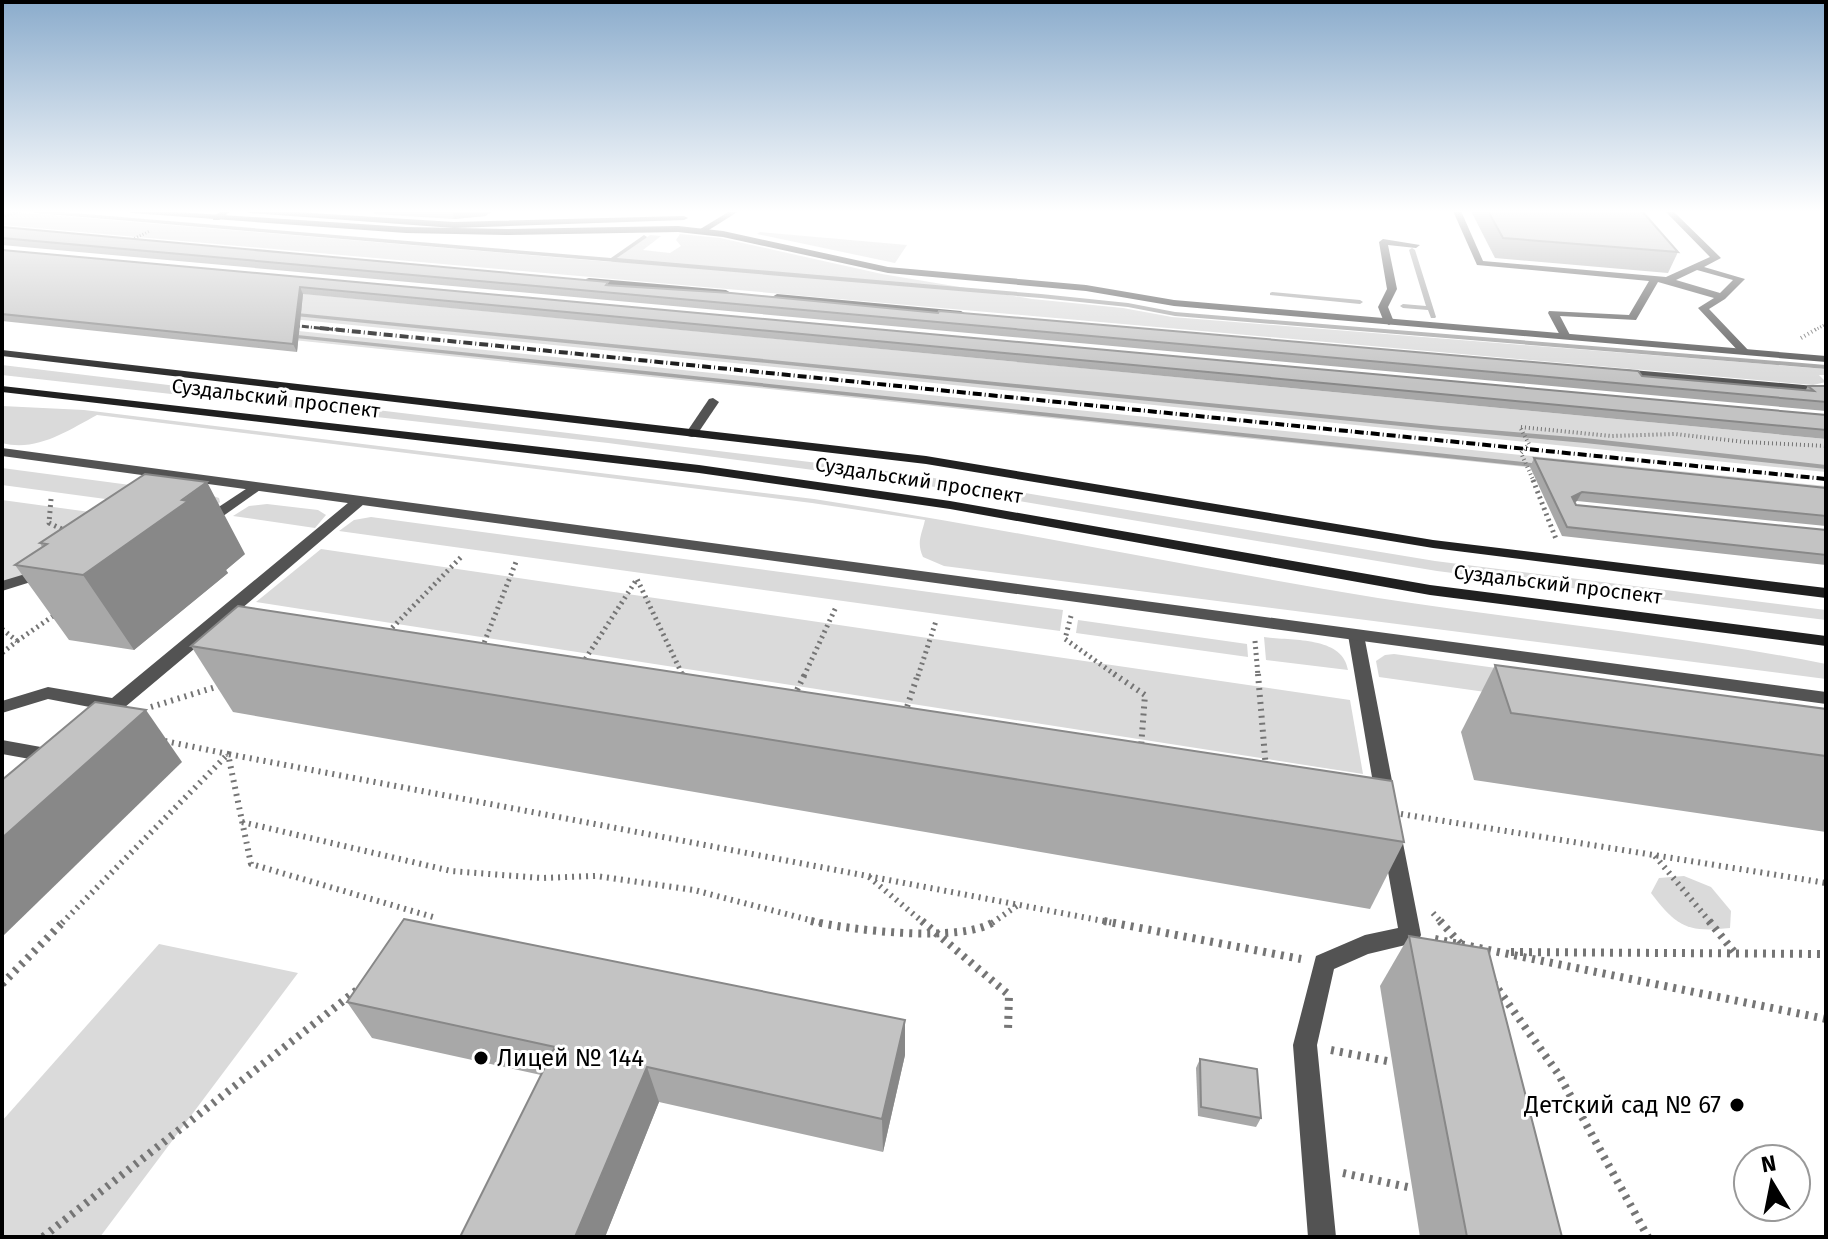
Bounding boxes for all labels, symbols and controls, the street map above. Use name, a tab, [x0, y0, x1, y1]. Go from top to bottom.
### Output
street label: Суздальский проспект	[170, 373, 383, 423]
street label: Суздальский проспект	[814, 452, 1025, 508]
street label: Суздальский проспект	[1452, 559, 1665, 609]
place label: Лицей № 144	[497, 1044, 644, 1072]
marker: Лицей № 144	[472, 1049, 490, 1067]
place label: Детский сад № 67	[1523, 1091, 1721, 1119]
marker: Детский сад № 67	[1728, 1096, 1746, 1114]
north arrow	[1732, 1143, 1812, 1223]
text: N	[1759, 1149, 1778, 1178]

